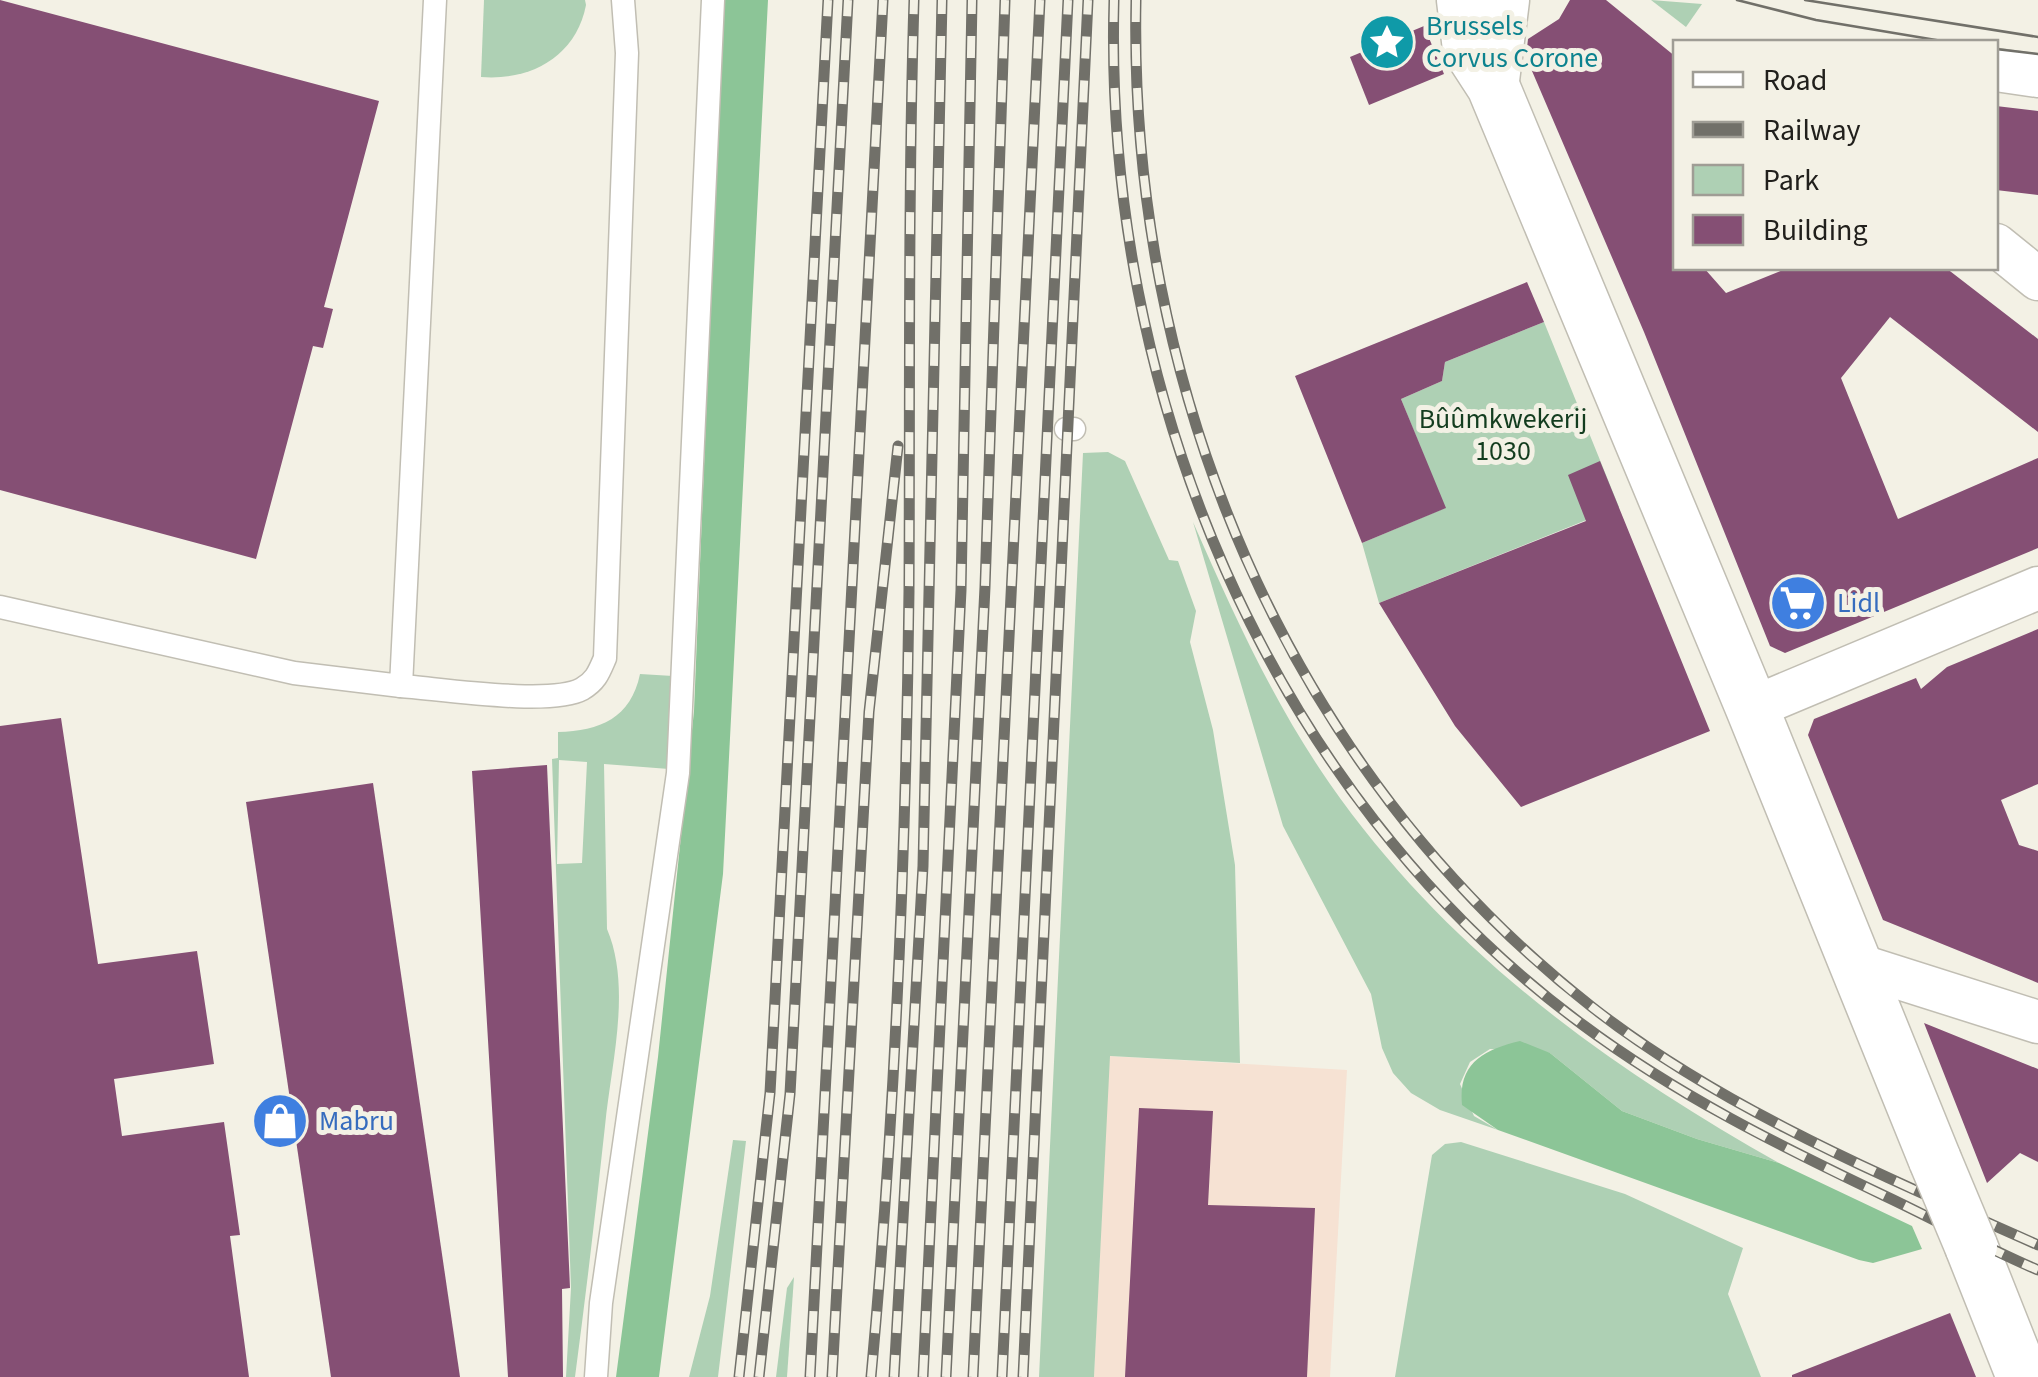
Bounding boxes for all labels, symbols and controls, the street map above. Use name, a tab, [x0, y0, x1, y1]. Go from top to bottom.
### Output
place label: Brussels Corvus Corone	[1426, 6, 1598, 78]
place icon: Brussels Corvus Corone	[1357, 12, 1417, 72]
legend	[1673, 40, 1998, 270]
text: Road	[1763, 59, 1827, 102]
text: Railway	[1763, 109, 1861, 152]
text: Park	[1763, 159, 1819, 202]
text: Building	[1763, 209, 1868, 252]
park label: Bûûmkwekerij 1030	[1419, 399, 1587, 471]
supermarket icon: Lidl	[1768, 573, 1828, 633]
place label: Lidl	[1837, 583, 1880, 623]
shop icon: Mabru	[250, 1091, 310, 1151]
place label: Mabru	[319, 1101, 394, 1141]

